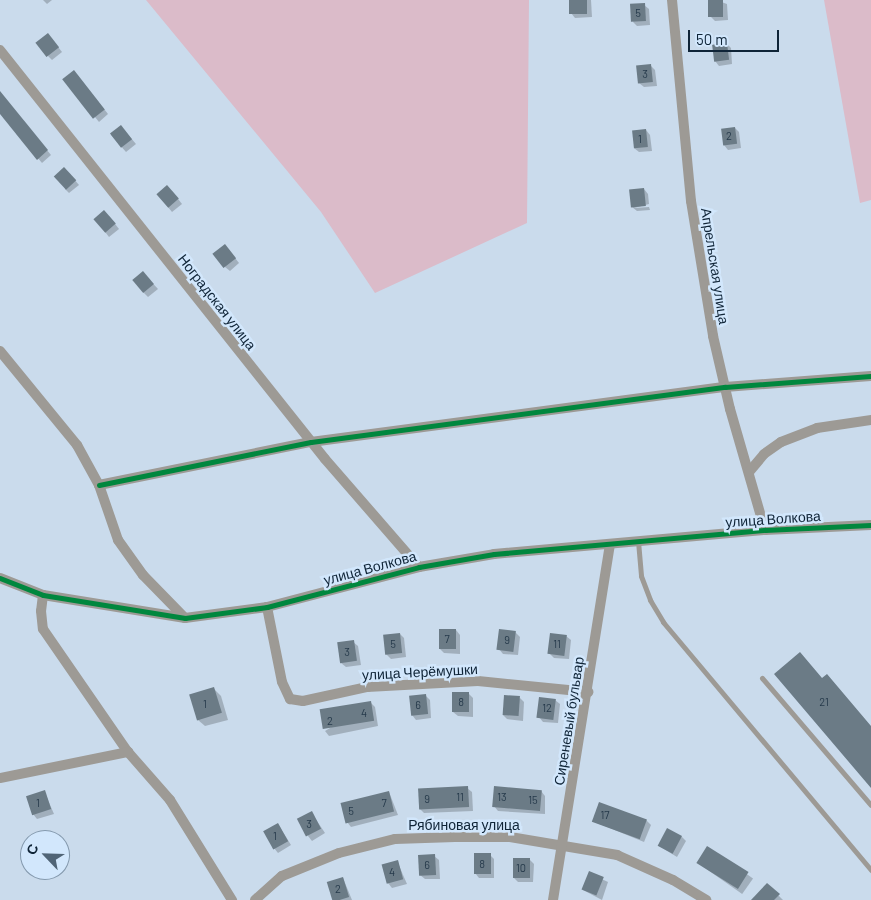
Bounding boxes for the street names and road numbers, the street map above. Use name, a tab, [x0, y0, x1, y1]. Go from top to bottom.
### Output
street label: Апрельская улица	[698, 207, 732, 325]
street label: Ноградская улица	[174, 251, 260, 353]
street label: улица Волкова	[725, 507, 821, 531]
street label: улица Волкова	[322, 548, 418, 588]
street label: Сиреневый бульвар	[551, 656, 587, 786]
street label: улица Черёмушки	[362, 661, 478, 683]
street label: Рябиновая улица	[408, 817, 520, 833]

